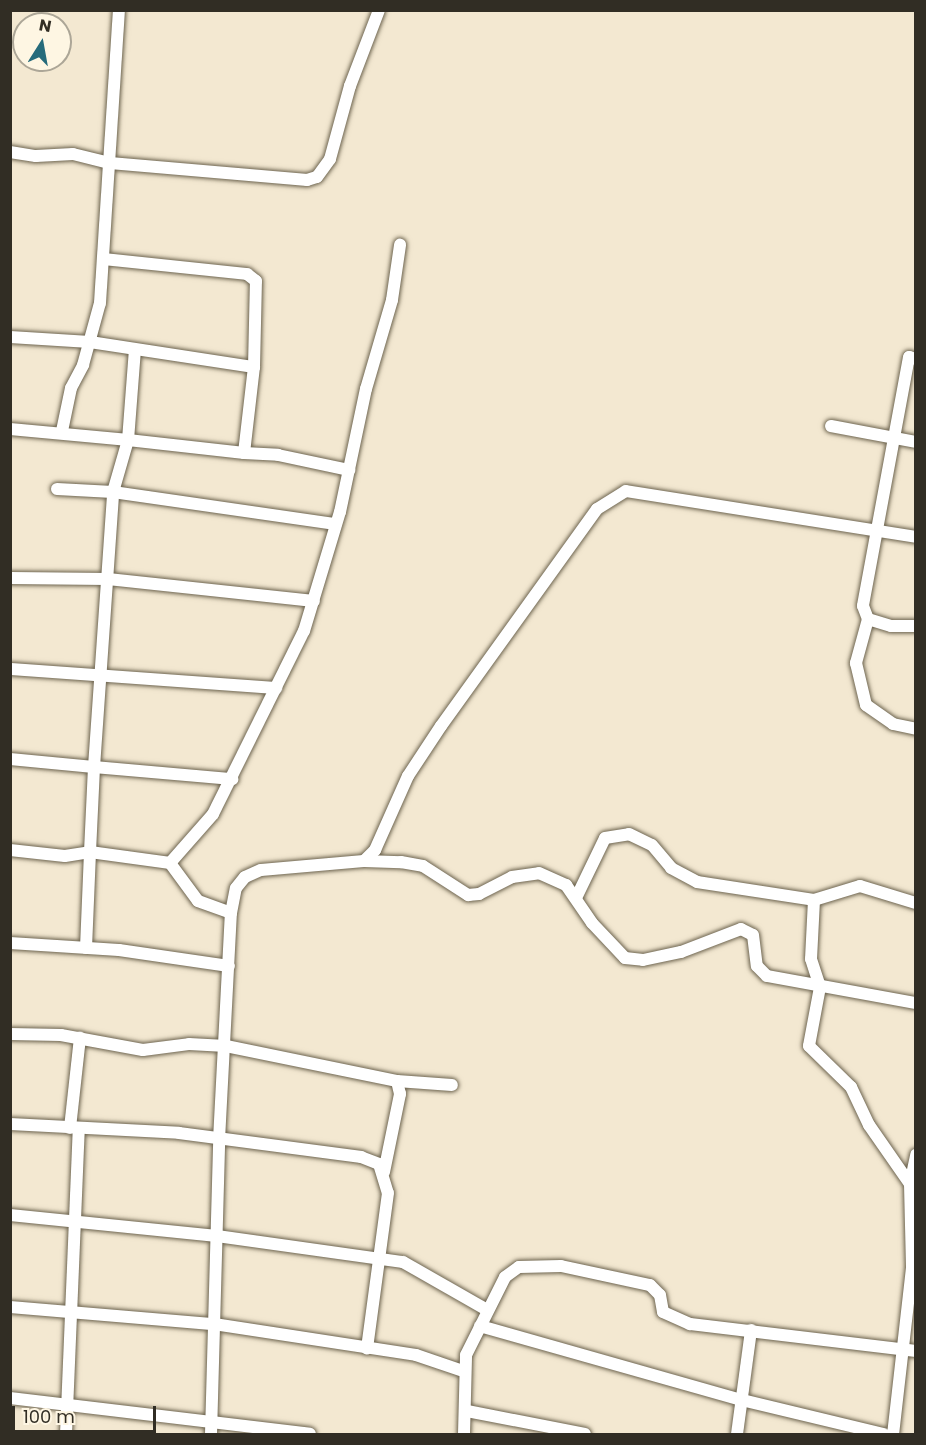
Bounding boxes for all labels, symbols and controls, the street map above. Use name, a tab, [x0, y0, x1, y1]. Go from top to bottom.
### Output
north arrow	[12, 12, 72, 72]
text: N	[37, 13, 53, 38]
scale bar	[15, 1394, 159, 1432]
text: 100 m	[23, 1404, 75, 1429]

